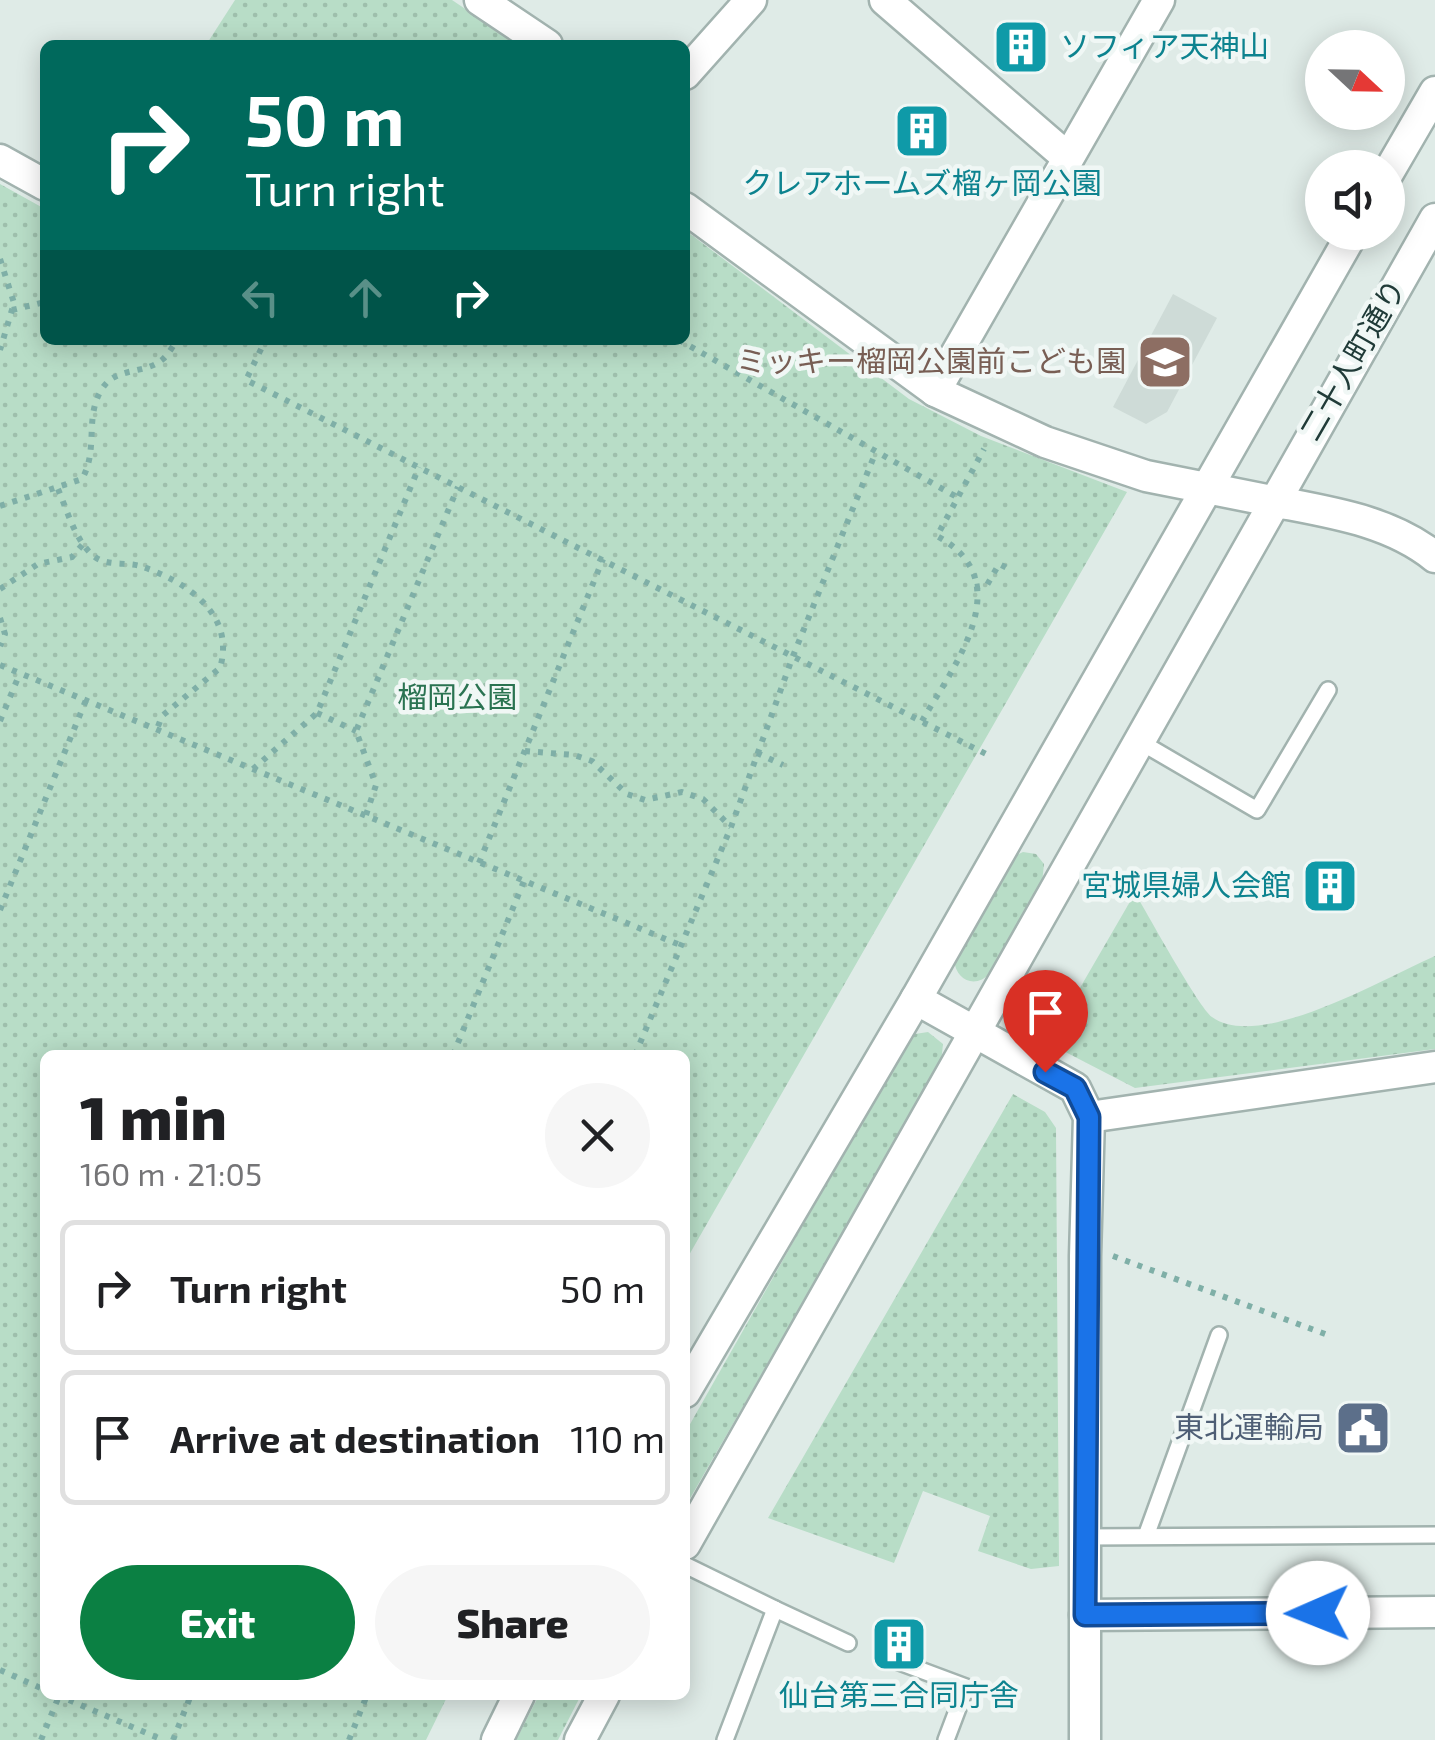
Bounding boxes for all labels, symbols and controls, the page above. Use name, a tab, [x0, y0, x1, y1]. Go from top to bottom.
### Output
building icon: ソフィア天神山	[991, 17, 1051, 77]
place label: ソフィア天神山	[1060, 27, 1269, 63]
north arrow	[1305, 30, 1405, 130]
map controls	[1305, 30, 1405, 250]
text: 50 m	[245, 76, 405, 160]
icon: right	[80, 80, 210, 210]
building icon: クレアホームズ榴ヶ岡公園	[892, 101, 952, 161]
button: sound	[1305, 150, 1405, 250]
text: Turn right	[245, 161, 445, 215]
place label: クレアホームズ榴ヶ岡公園	[742, 164, 1102, 200]
icon: left	[233, 270, 288, 325]
icon: ahead	[338, 270, 393, 325]
icon: right	[443, 270, 498, 325]
street label: 二十人町通り	[1291, 272, 1412, 446]
school or university icon: ミッキー榴岡公園前こども園	[1135, 332, 1195, 392]
place label: ミッキー榴岡公園前こども園	[736, 342, 1126, 378]
park label: 榴岡公園	[397, 678, 517, 714]
building icon: 宮城県婦人会館	[1300, 856, 1360, 916]
place label: 宮城県婦人会館	[1081, 866, 1291, 902]
pin	[1003, 970, 1088, 1073]
icon: arrive	[1018, 985, 1073, 1040]
text: 1 min	[80, 1080, 227, 1152]
button: close	[545, 1083, 650, 1188]
text: 160 m · 21:05	[80, 1154, 262, 1192]
icon: right	[85, 1260, 140, 1315]
text: Turn right	[170, 1265, 347, 1311]
text: 50 m	[560, 1265, 645, 1311]
public building icon: 東北運輸局	[1333, 1398, 1393, 1458]
place label: 東北運輸局	[1174, 1408, 1324, 1444]
icon: arrive	[85, 1410, 140, 1465]
text: Arrive at destination	[170, 1415, 540, 1461]
text: 110 m	[570, 1415, 665, 1461]
position arrow	[1266, 1561, 1370, 1665]
button: Exit	[80, 1565, 355, 1680]
button: Share	[375, 1565, 650, 1680]
building icon: 仙台第三合同庁舎	[869, 1614, 929, 1674]
place label: 仙台第三合同庁舎	[779, 1676, 1019, 1712]

